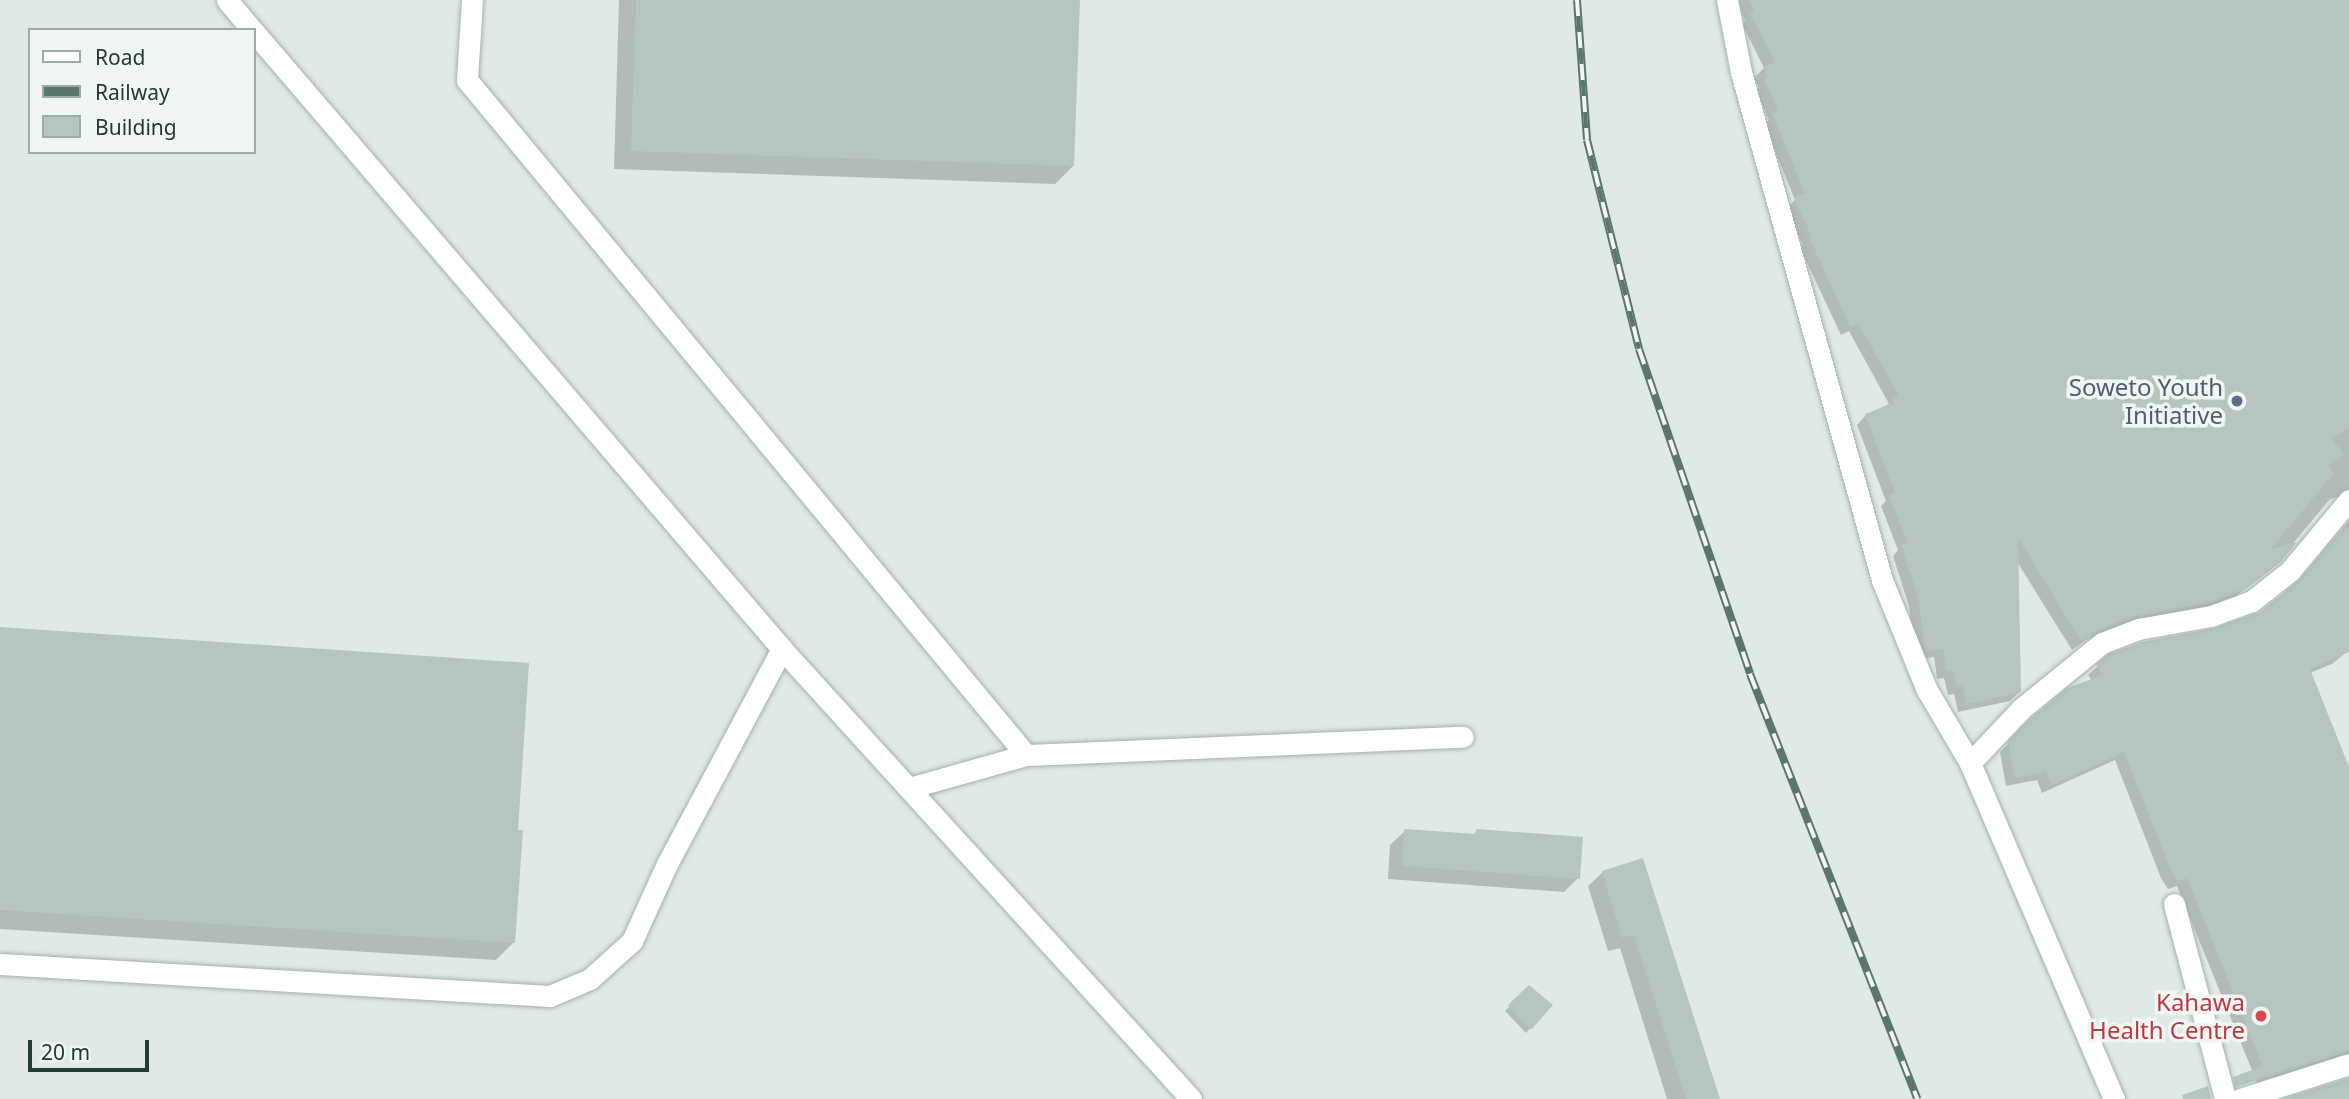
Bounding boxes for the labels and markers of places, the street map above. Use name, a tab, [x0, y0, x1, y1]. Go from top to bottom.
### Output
place label: Soweto Youth Initiative	[2069, 373, 2223, 429]
marker: Soweto Youth Initiative	[2229, 393, 2245, 409]
place label: Kahawa Health Centre	[2089, 988, 2245, 1044]
marker: Kahawa Health Centre	[2251, 1006, 2271, 1026]

